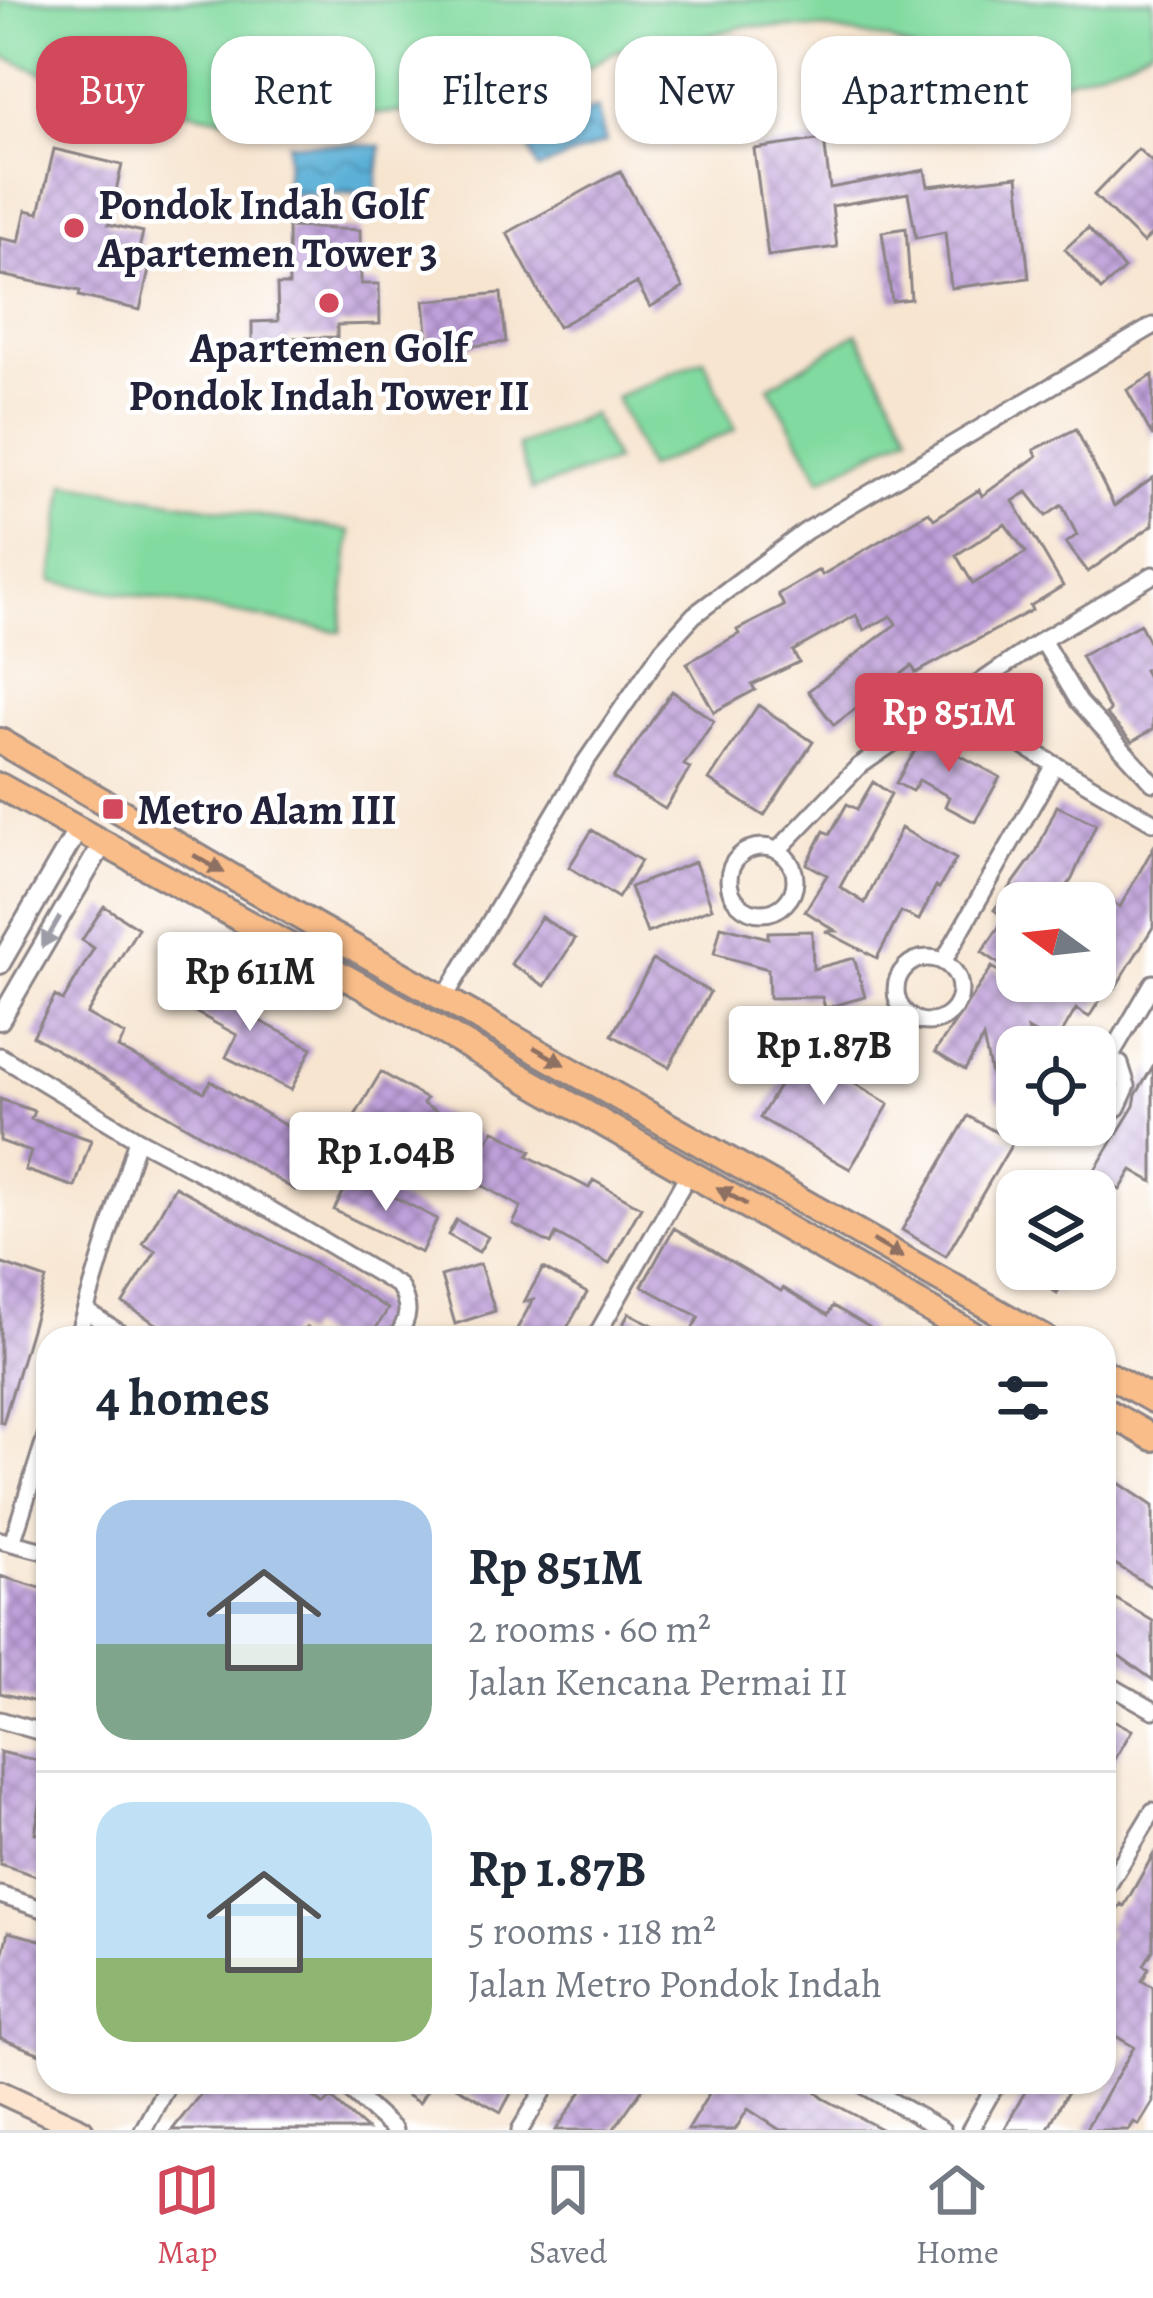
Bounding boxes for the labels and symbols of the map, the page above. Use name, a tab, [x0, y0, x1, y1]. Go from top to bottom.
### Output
place label: Pondok Indah Golf Apartemen Tower 3	[97, 176, 438, 281]
marker: Pondok Indah Golf Apartemen Tower 3	[61, 215, 87, 241]
marker: Apartemen Golf Pondok Indah Tower II	[316, 290, 342, 316]
place label: Apartemen Golf Pondok Indah Tower II	[129, 319, 529, 424]
pin: Rp 851M	[838, 673, 1060, 775]
place label: Metro Alam III	[137, 781, 397, 838]
marker: Metro Alam III	[100, 796, 126, 822]
one-way arrow	[192, 853, 226, 874]
north arrow	[996, 882, 1116, 1002]
one-way arrow	[41, 915, 62, 949]
pin: Rp 611M	[139, 932, 361, 1034]
pin: Rp 1.87B	[700, 1006, 948, 1108]
one-way arrow	[532, 1045, 565, 1066]
pin: Rp 1.04B	[262, 1112, 510, 1214]
one-way arrow	[715, 1186, 749, 1207]
one-way arrow	[871, 1238, 904, 1259]

